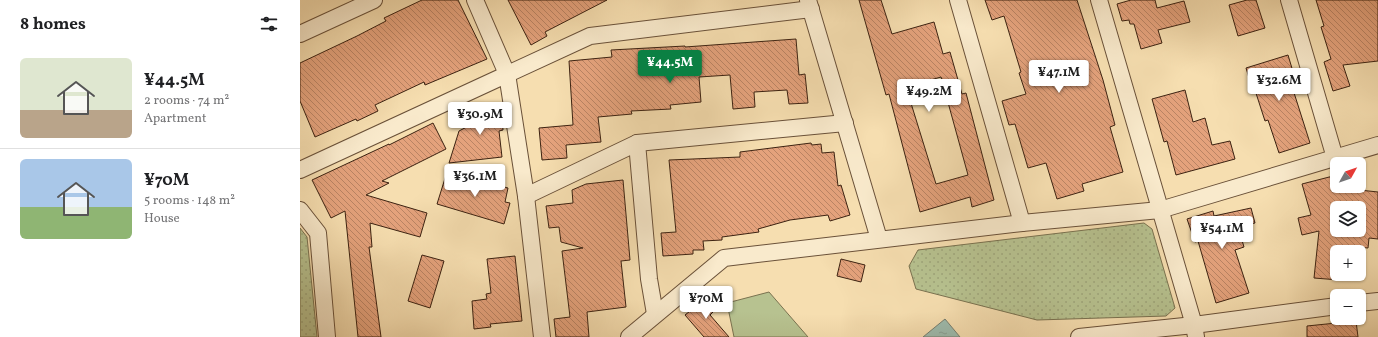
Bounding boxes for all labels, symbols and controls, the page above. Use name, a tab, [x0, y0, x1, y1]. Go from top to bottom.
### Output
text: 8 homes	[20, 13, 86, 36]
icon: filters	[258, 13, 280, 35]
pin: ¥44.5M	[637, 50, 703, 84]
text: ¥44.5M	[647, 54, 693, 72]
pin: ¥47.1M	[1026, 60, 1092, 94]
text: ¥47.1M	[1038, 64, 1080, 82]
pin: ¥32.6M	[1246, 68, 1312, 102]
text: ¥44.5M	[144, 69, 205, 92]
text: ¥32.6M	[1257, 72, 1302, 90]
icon: home	[52, 74, 100, 122]
pin: ¥49.2M	[896, 79, 962, 113]
text: ¥49.2M	[906, 83, 952, 101]
text: 2 rooms · 74 m²	[144, 92, 229, 110]
pin: ¥30.9M	[447, 102, 513, 136]
text: ¥30.9M	[457, 106, 503, 124]
text: Apartment	[144, 110, 207, 128]
north arrow	[1330, 157, 1366, 193]
map controls	[1330, 157, 1366, 325]
pin: ¥36.1M	[442, 164, 508, 198]
text: ¥36.1M	[453, 168, 497, 186]
text: ¥70M	[144, 169, 189, 192]
icon: home	[52, 175, 100, 223]
text: 5 rooms · 148 m²	[144, 192, 235, 210]
button: layers	[1330, 201, 1366, 237]
text: House	[144, 210, 180, 228]
pin: ¥54.1M	[1189, 216, 1255, 250]
text: ¥54.1M	[1200, 220, 1244, 238]
button: +	[1330, 245, 1366, 281]
pin: ¥70M	[682, 286, 730, 320]
button: −	[1330, 289, 1366, 325]
text: ¥70M	[689, 290, 723, 308]

